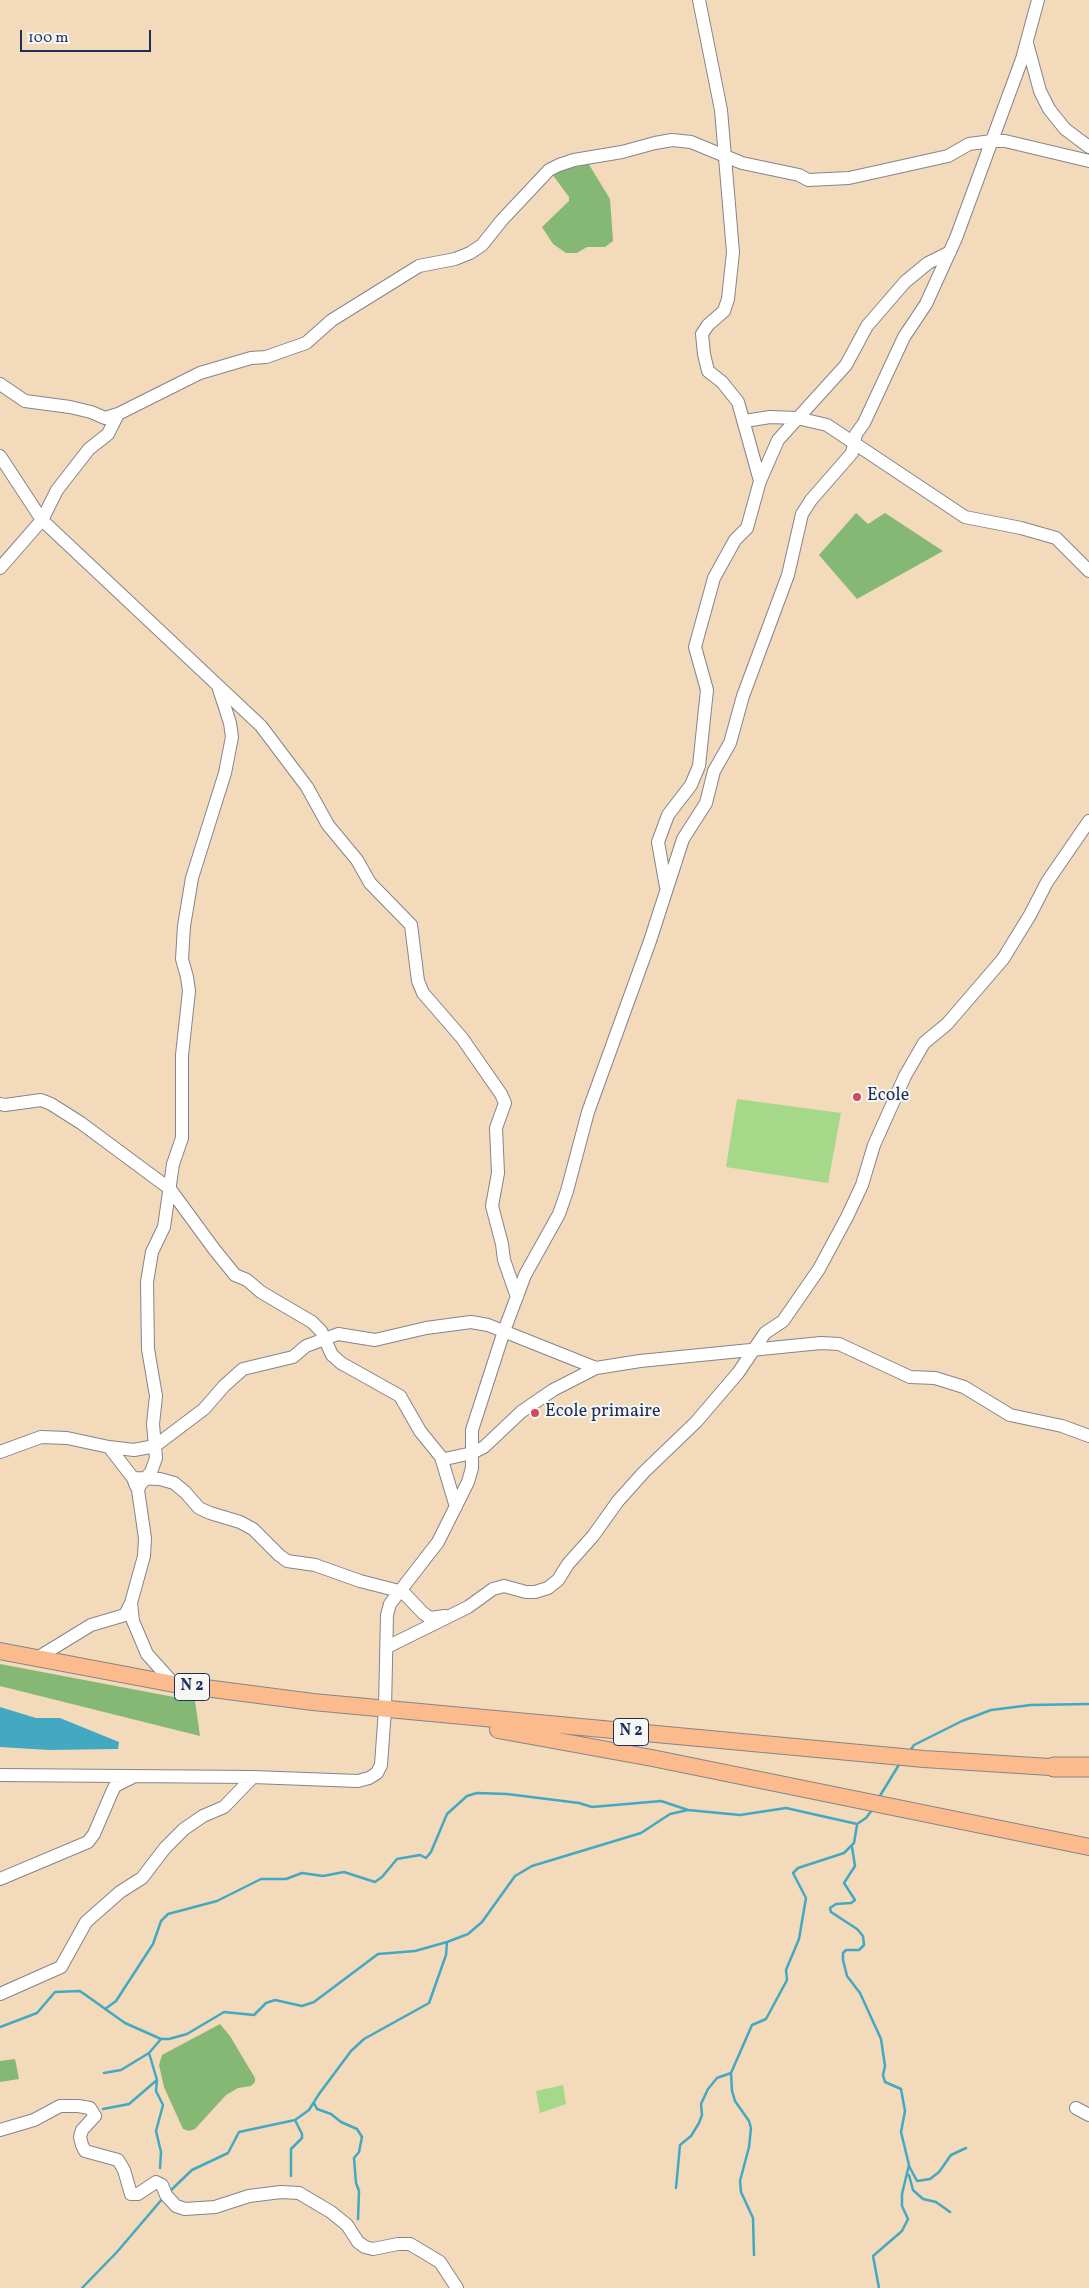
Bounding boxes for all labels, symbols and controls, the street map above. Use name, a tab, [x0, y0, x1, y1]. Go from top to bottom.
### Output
scale bar	[22, 20, 154, 52]
text: 100 m	[28, 28, 68, 49]
place label: Ecole	[867, 1086, 909, 1108]
marker: Ecole	[851, 1091, 863, 1103]
place label: Ecole primaire	[545, 1402, 660, 1424]
marker: Ecole primaire	[529, 1407, 541, 1419]
road number: N 2	[174, 1674, 210, 1700]
road number: N 2	[614, 1718, 648, 1745]

